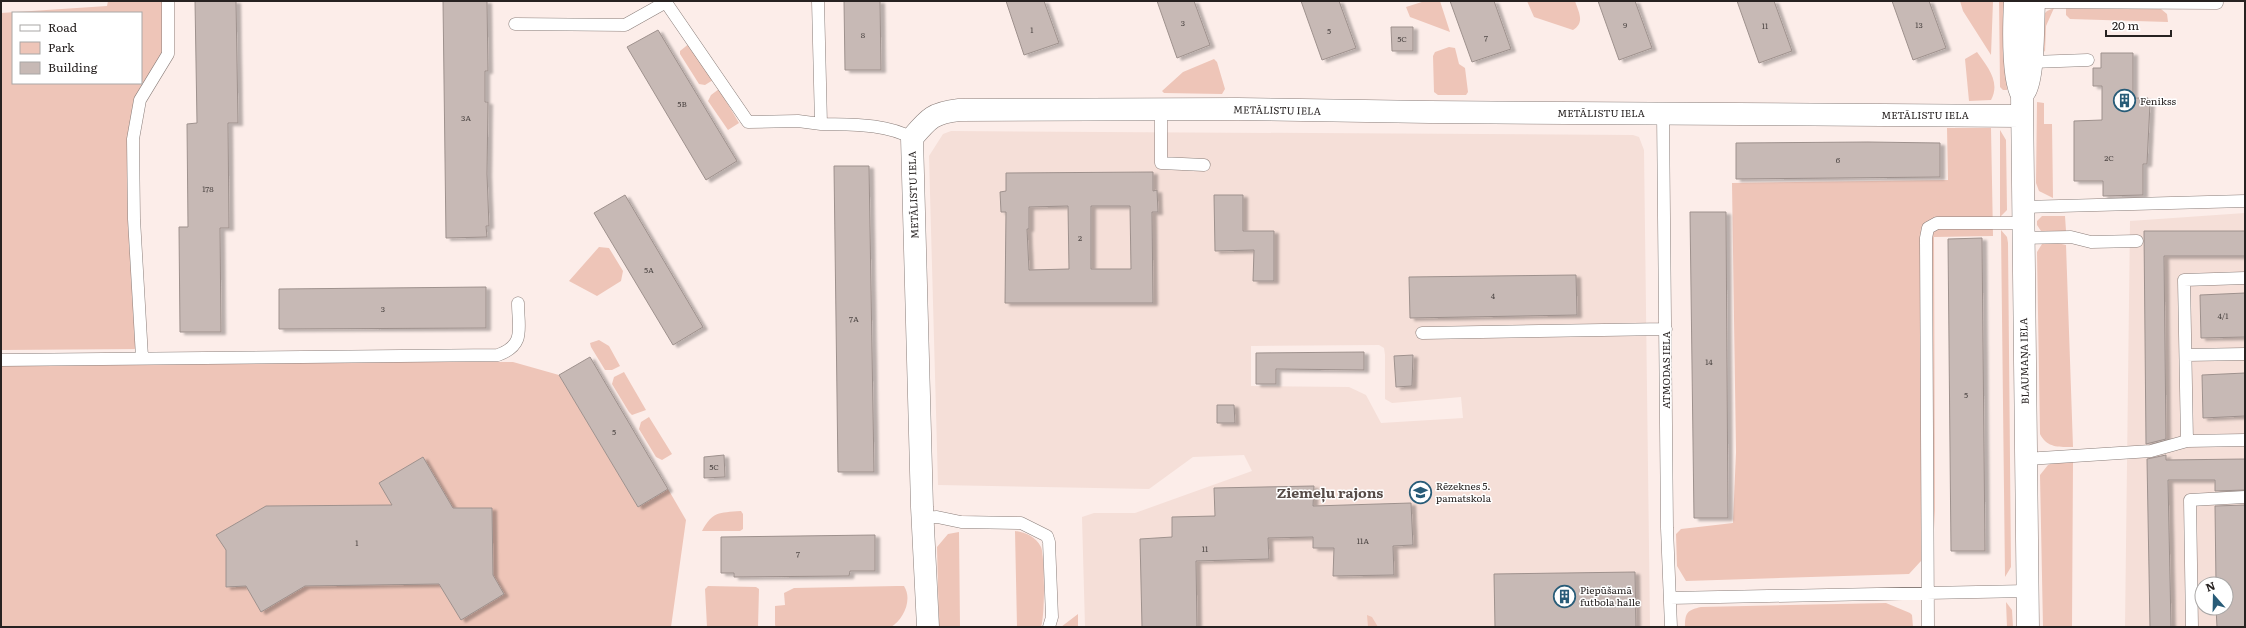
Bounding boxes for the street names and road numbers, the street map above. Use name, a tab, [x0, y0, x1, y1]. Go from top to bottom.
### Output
street label: METĀLISTU IELA	[1233, 101, 1322, 118]
street label: METĀLISTU IELA	[1557, 105, 1646, 120]
street label: METĀLISTU IELA	[1881, 107, 1970, 122]
street label: METĀLISTU IELA	[903, 150, 922, 239]
street label: BLAUMAŅA IELA	[2015, 317, 2033, 404]
street label: ATMODAS IELA	[1658, 331, 1673, 409]

